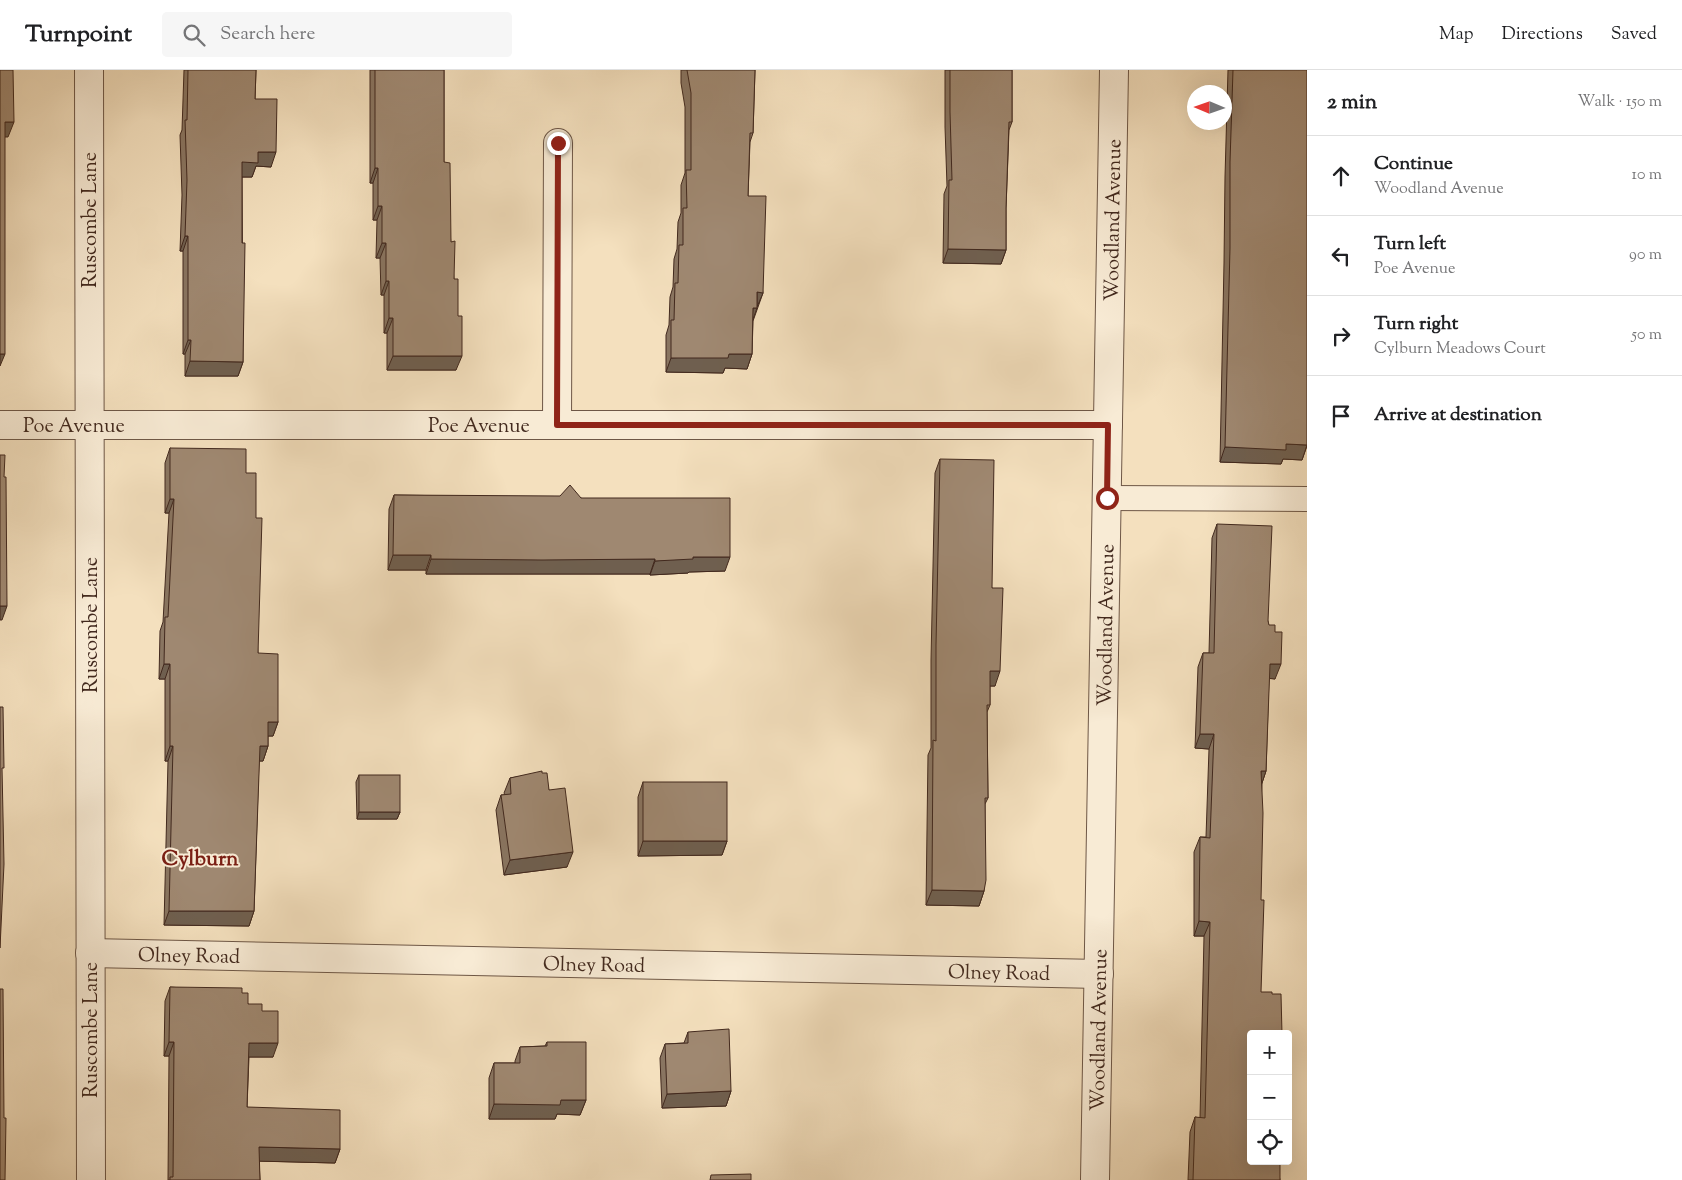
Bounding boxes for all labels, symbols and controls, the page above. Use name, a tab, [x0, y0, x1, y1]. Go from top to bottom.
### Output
search box	[162, 12, 512, 57]
text: Turnpoint	[25, 18, 132, 52]
icon: search	[180, 21, 208, 49]
text: Search here	[220, 21, 315, 48]
text: Map	[1439, 22, 1474, 48]
text: Directions	[1502, 22, 1583, 48]
text: Saved	[1611, 22, 1657, 48]
north arrow	[1187, 85, 1232, 130]
text: 2 min	[1327, 88, 1377, 118]
text: Walk · 150 m	[1578, 91, 1662, 114]
route end	[547, 132, 570, 155]
street label: Woodland Avenue	[1099, 139, 1130, 301]
text: Continue	[1374, 151, 1453, 178]
street label: Ruscombe Lane	[77, 152, 106, 288]
icon: ahead	[1327, 162, 1355, 190]
text: 10 m	[1632, 164, 1662, 187]
text: Woodland Avenue	[1374, 178, 1504, 201]
text: Turn left	[1374, 231, 1446, 258]
icon: left	[1327, 242, 1355, 270]
text: 90 m	[1629, 244, 1662, 267]
text: Poe Avenue	[1374, 258, 1455, 281]
text: Turn right	[1374, 311, 1458, 338]
icon: right	[1327, 322, 1355, 350]
text: 50 m	[1631, 324, 1662, 347]
text: Cylburn Meadows Court	[1374, 338, 1546, 361]
icon: arrive	[1327, 402, 1355, 430]
text: Arrive at destination	[1374, 402, 1542, 429]
street label: Poe Avenue	[23, 413, 125, 442]
street label: Poe Avenue	[428, 413, 530, 442]
route start	[1096, 487, 1119, 510]
street label: Woodland Avenue	[1092, 544, 1123, 706]
street label: Ruscombe Lane	[78, 557, 107, 693]
district label: Cylburn	[162, 845, 239, 875]
street label: Olney Road	[137, 942, 240, 973]
street label: Woodland Avenue	[1085, 949, 1116, 1111]
street label: Olney Road	[542, 951, 645, 982]
street label: Olney Road	[947, 959, 1050, 990]
street label: Ruscombe Lane	[78, 962, 107, 1098]
map controls	[1247, 1030, 1292, 1165]
button: +	[1247, 1030, 1292, 1075]
button: −	[1247, 1075, 1292, 1120]
button: locate	[1247, 1120, 1292, 1165]

